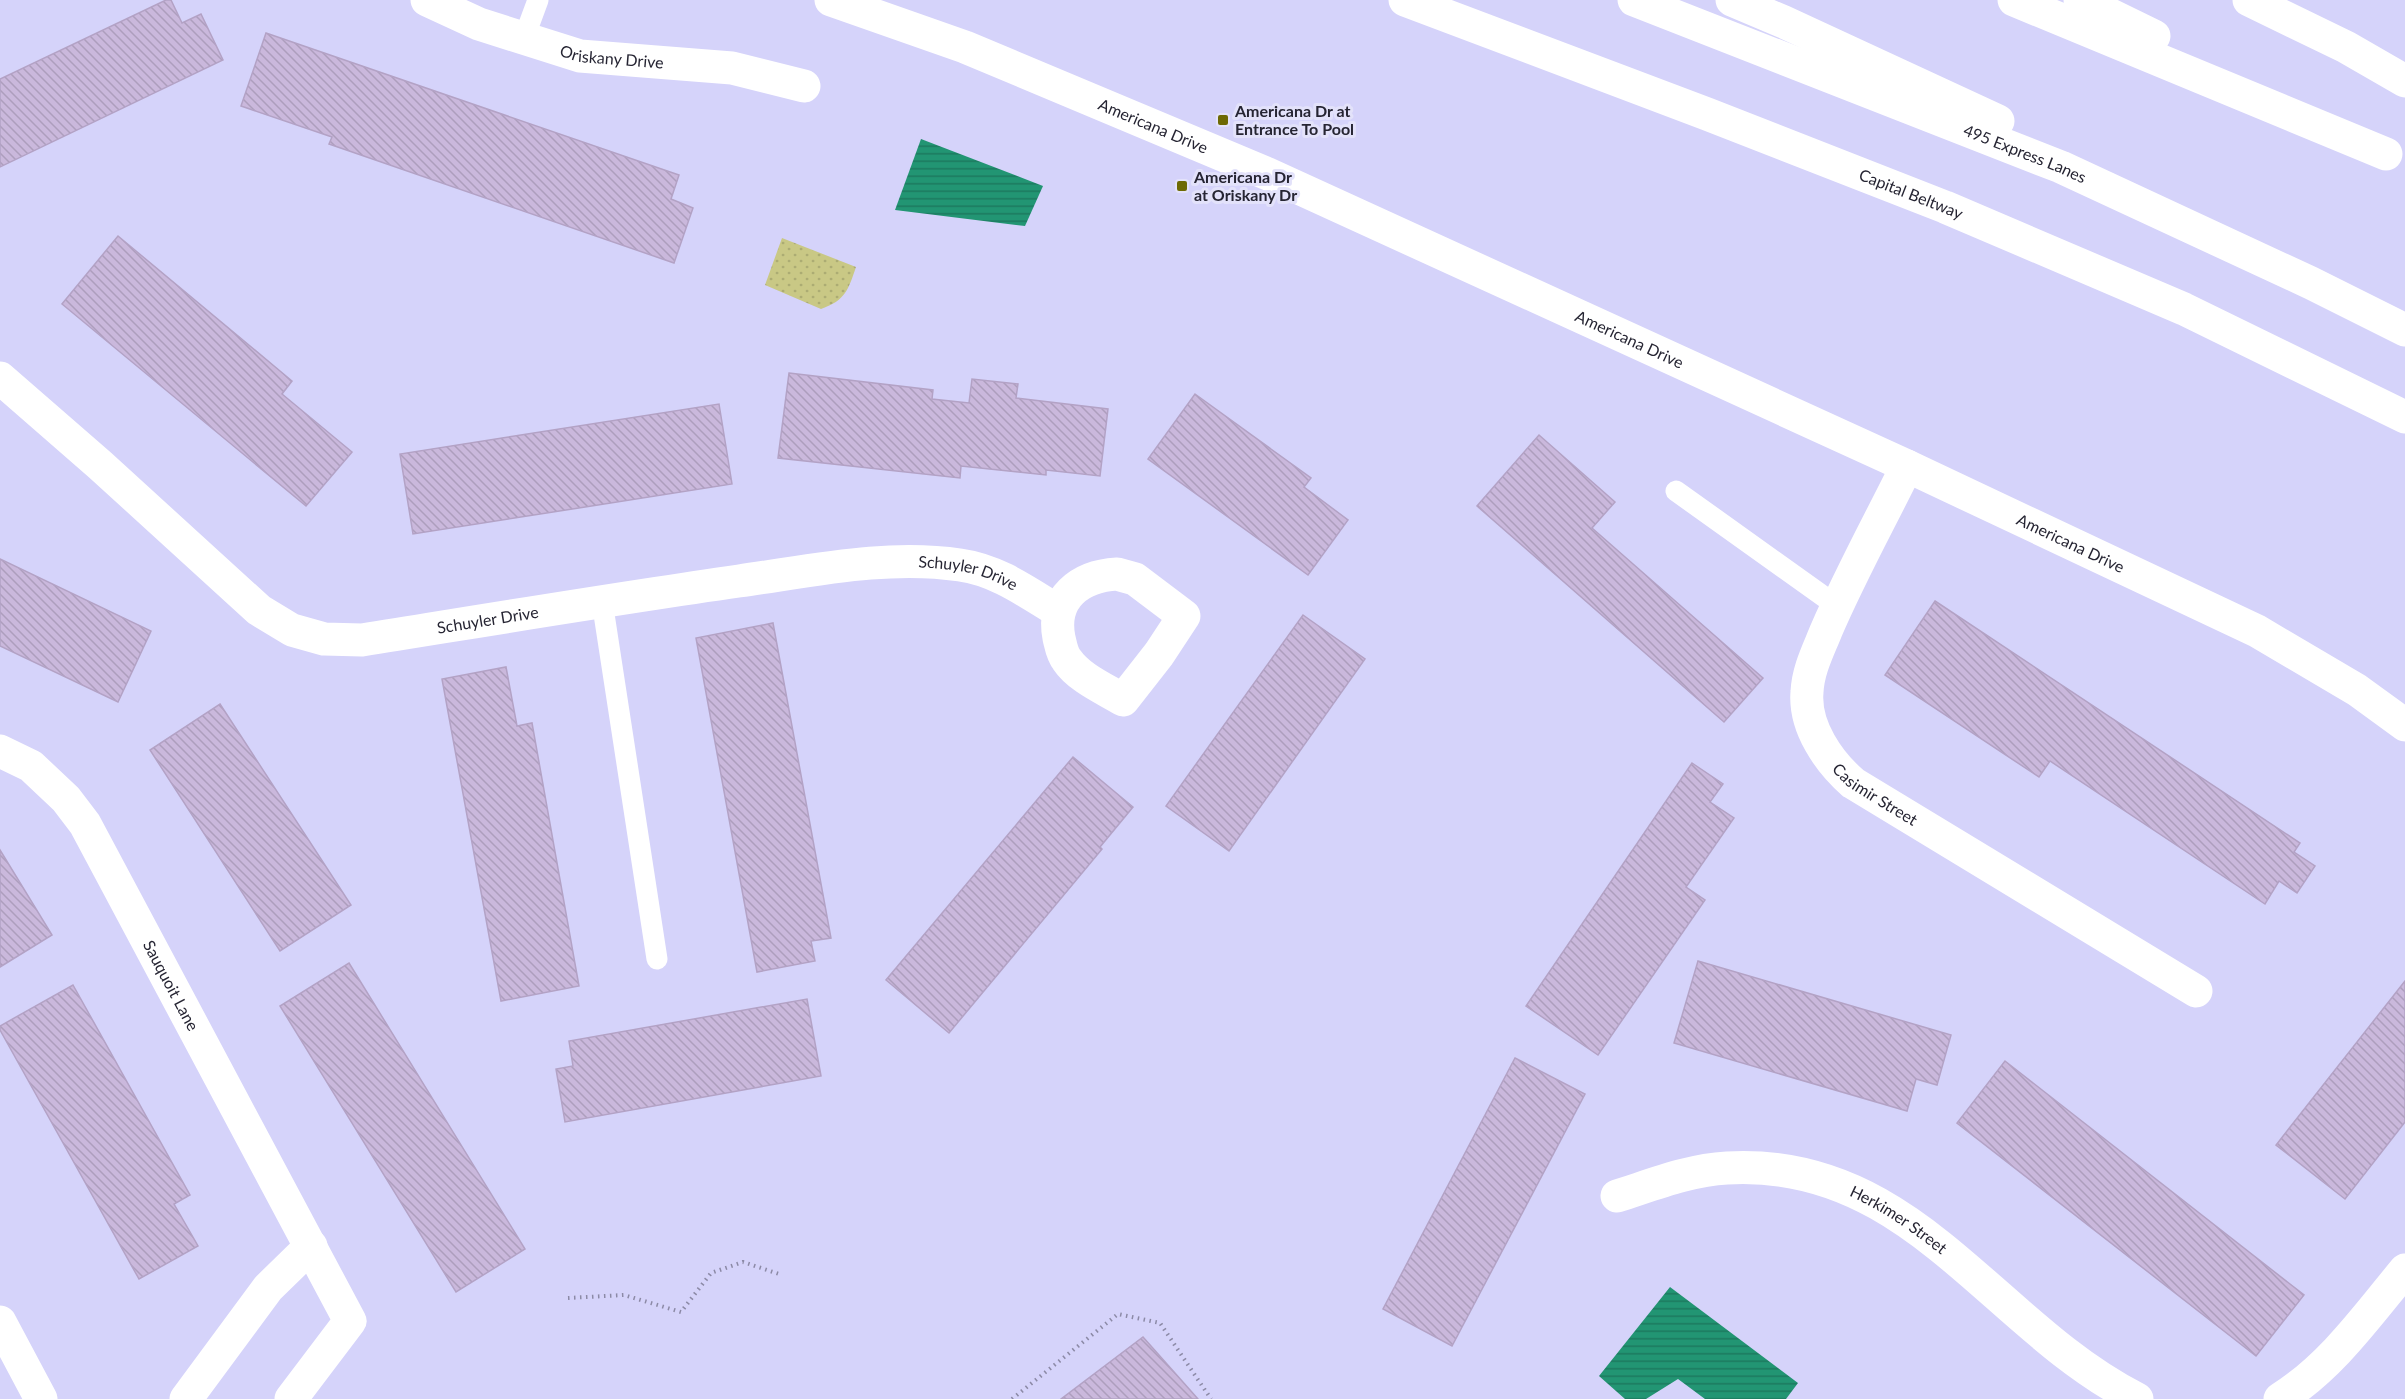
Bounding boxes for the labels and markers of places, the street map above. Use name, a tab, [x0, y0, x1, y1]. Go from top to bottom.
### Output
place label: Americana Dr at Entrance To Pool	[1234, 101, 1354, 138]
marker: Americana Dr at Entrance To Pool	[1216, 113, 1230, 127]
place label: Americana Dr at Oriskany Dr	[1193, 167, 1297, 204]
marker: Americana Dr at Oriskany Dr	[1175, 179, 1189, 193]

